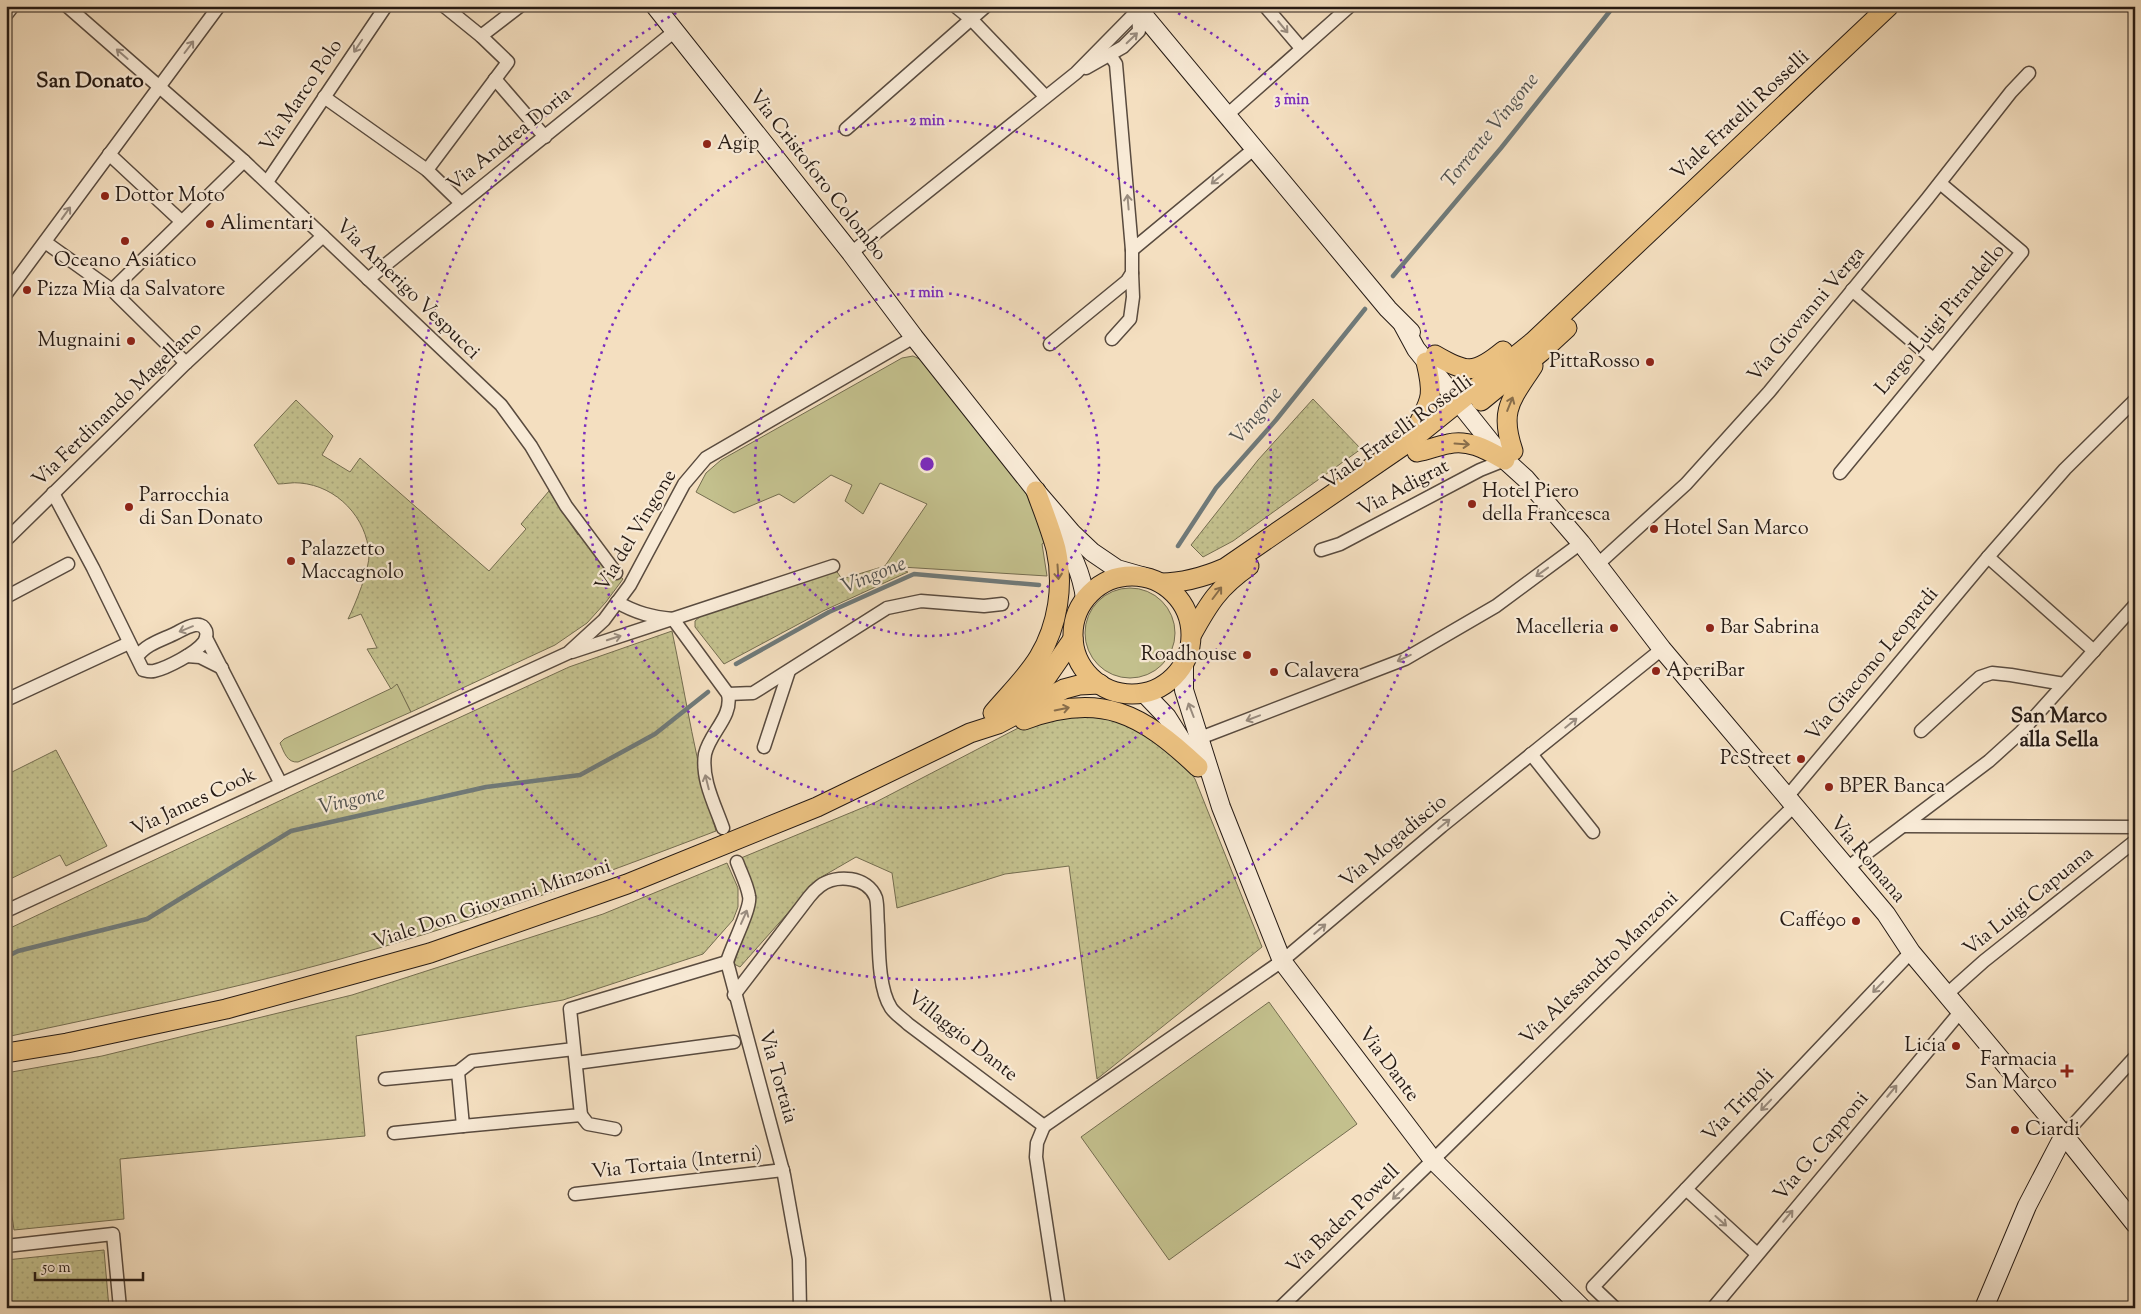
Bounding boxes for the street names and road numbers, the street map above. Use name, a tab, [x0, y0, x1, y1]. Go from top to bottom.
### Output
street label: Via Marco Polo	[253, 34, 351, 158]
street label: Viale Fratelli Rosselli	[1665, 44, 1817, 188]
street label: Via Andrea Doria	[442, 81, 578, 199]
street label: Via Cristoforo Colombo	[741, 84, 893, 268]
street label: Via Amerigo Vespucci	[328, 213, 486, 367]
street label: Largo Luigi Pirandello	[1869, 238, 2013, 402]
street label: Via Giovanni Verga	[1741, 241, 1873, 389]
street label: Via Ferdinando Magellano	[26, 316, 210, 494]
street label: Viale Fratelli Rosselli	[1317, 368, 1480, 498]
street label: Via Adigrat	[1353, 453, 1455, 525]
street label: Via del Vingone	[589, 464, 685, 598]
street label: Via Giacomo Leopardi	[1800, 581, 1946, 748]
street label: Via James Cook	[127, 761, 261, 845]
street label: Via Mogadiscio	[1334, 788, 1454, 896]
street label: Via Romana	[1822, 810, 1912, 910]
street label: Via Luigi Capuana	[1957, 840, 2101, 964]
street label: Viale Don Giovanni Minzoni	[369, 853, 615, 957]
street label: Via Alessandro Manzoni	[1514, 885, 1686, 1053]
street label: Villaggio Dante	[900, 984, 1024, 1090]
street label: Via Dante	[1350, 1022, 1426, 1108]
street label: Via Tortaia	[750, 1027, 804, 1127]
street label: Via Tripoli	[1696, 1062, 1782, 1149]
street label: Via G. Capponi	[1767, 1086, 1877, 1208]
street label: Via Tortaia (Interni)	[590, 1141, 764, 1187]
street label: Via Baden Powell	[1281, 1158, 1407, 1282]

